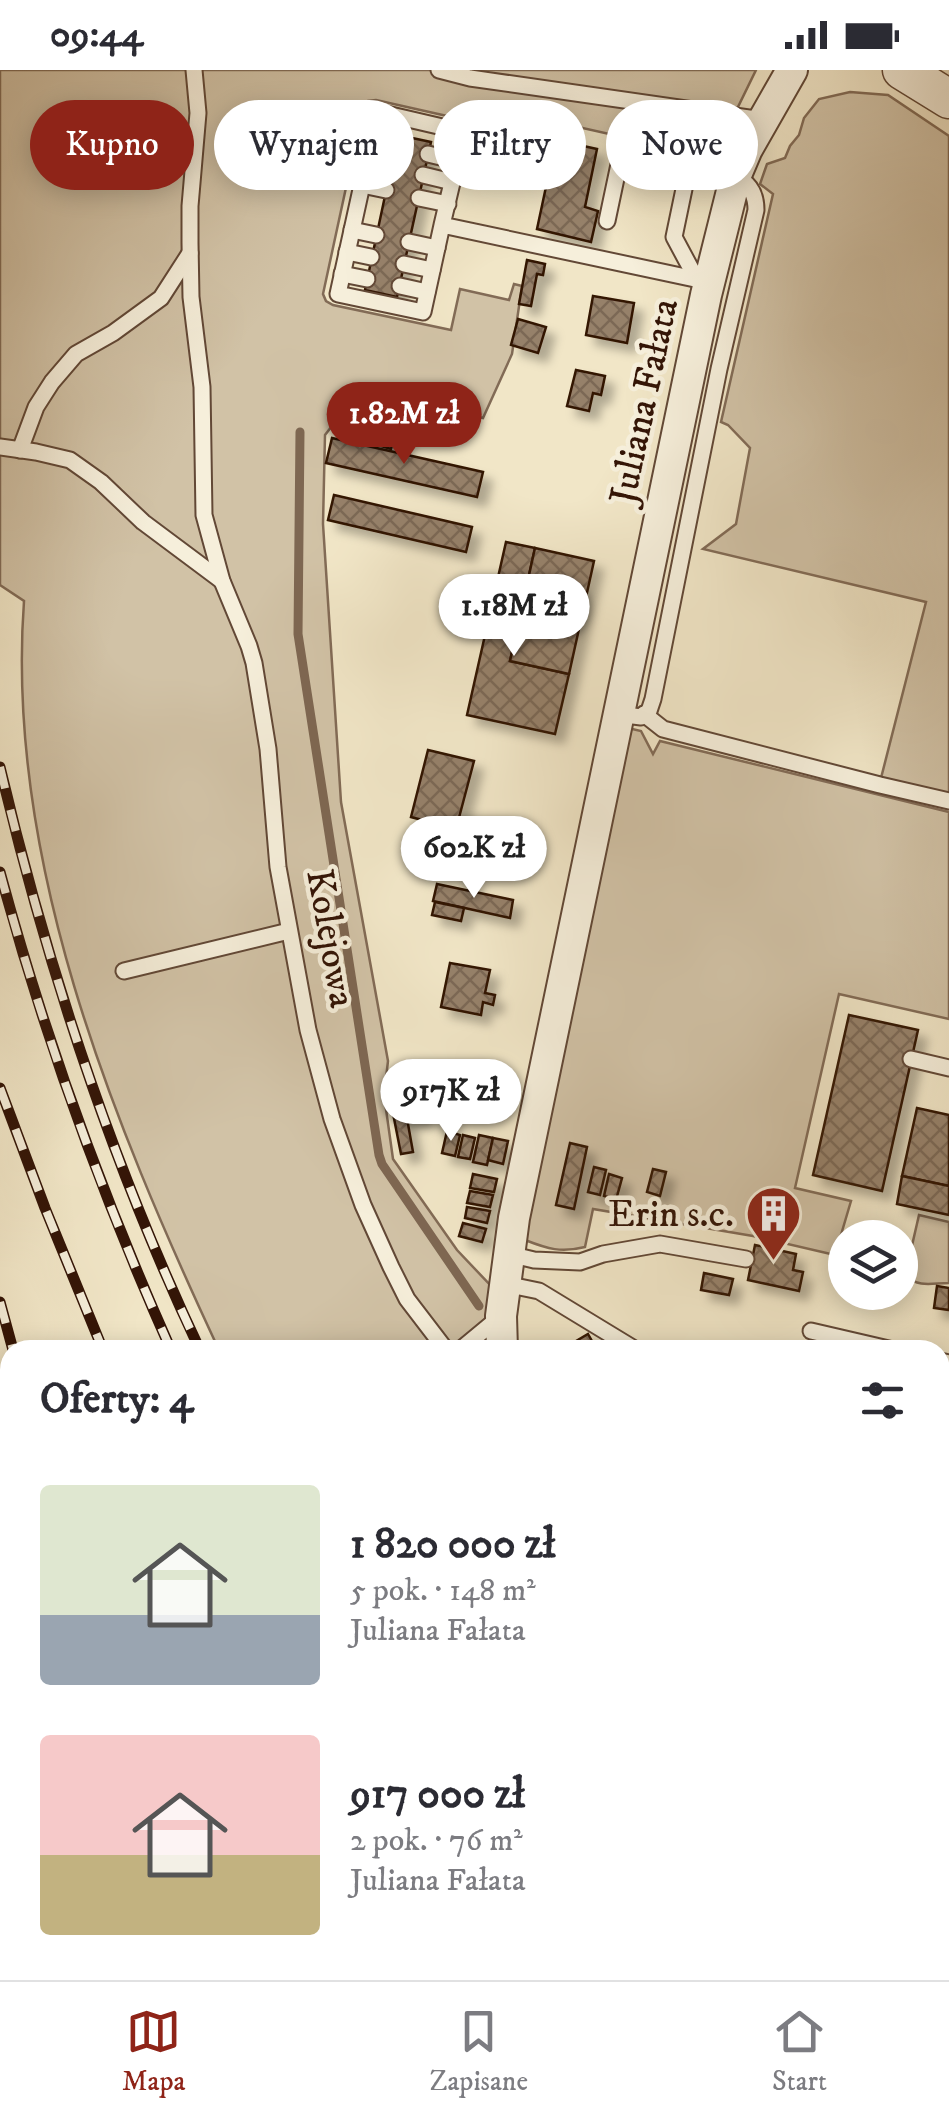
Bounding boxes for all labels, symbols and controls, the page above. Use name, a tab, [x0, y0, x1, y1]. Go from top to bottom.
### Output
text: 09:44	[50, 11, 143, 59]
chip: Kupno	[30, 100, 194, 190]
chip: Wynajem	[214, 100, 414, 190]
chip: Filtry	[434, 100, 586, 190]
chip: Nowe	[606, 100, 758, 190]
street label: Juliana Fałata	[599, 294, 690, 511]
pin: 1.82M zł	[301, 382, 507, 467]
text: 1.82M zł	[349, 394, 459, 434]
pin: 1.18M zł	[411, 574, 617, 659]
text: 1.18M zł	[461, 586, 567, 626]
pin: 602K zł	[382, 816, 566, 901]
text: 602K zł	[423, 828, 525, 868]
street label: Kolejowa	[294, 865, 366, 1011]
pin: 917K zł	[359, 1059, 543, 1144]
text: 917K zł	[402, 1071, 500, 1111]
building icon: Erin s.c.	[743, 1183, 803, 1262]
place label: Erin s.c.	[608, 1191, 734, 1239]
map controls	[828, 1220, 918, 1310]
button: layers	[828, 1220, 918, 1310]
icon: filters	[855, 1373, 910, 1428]
text: Oferty: 4	[40, 1374, 194, 1426]
text: 1 820 000 zł	[350, 1519, 555, 1571]
icon: home	[120, 1525, 240, 1645]
text: 5 pok. · 148 m²	[350, 1571, 536, 1611]
text: Juliana Fałata	[350, 1611, 526, 1651]
text: 917 000 zł	[350, 1769, 525, 1821]
icon: home	[120, 1775, 240, 1895]
text: 2 pok. · 76 m²	[350, 1821, 523, 1861]
text: Juliana Fałata	[350, 1861, 526, 1901]
tab: Mapa	[122, 2004, 185, 2099]
tab: Zapisane	[429, 2004, 528, 2099]
tab: Start	[772, 2004, 827, 2099]

